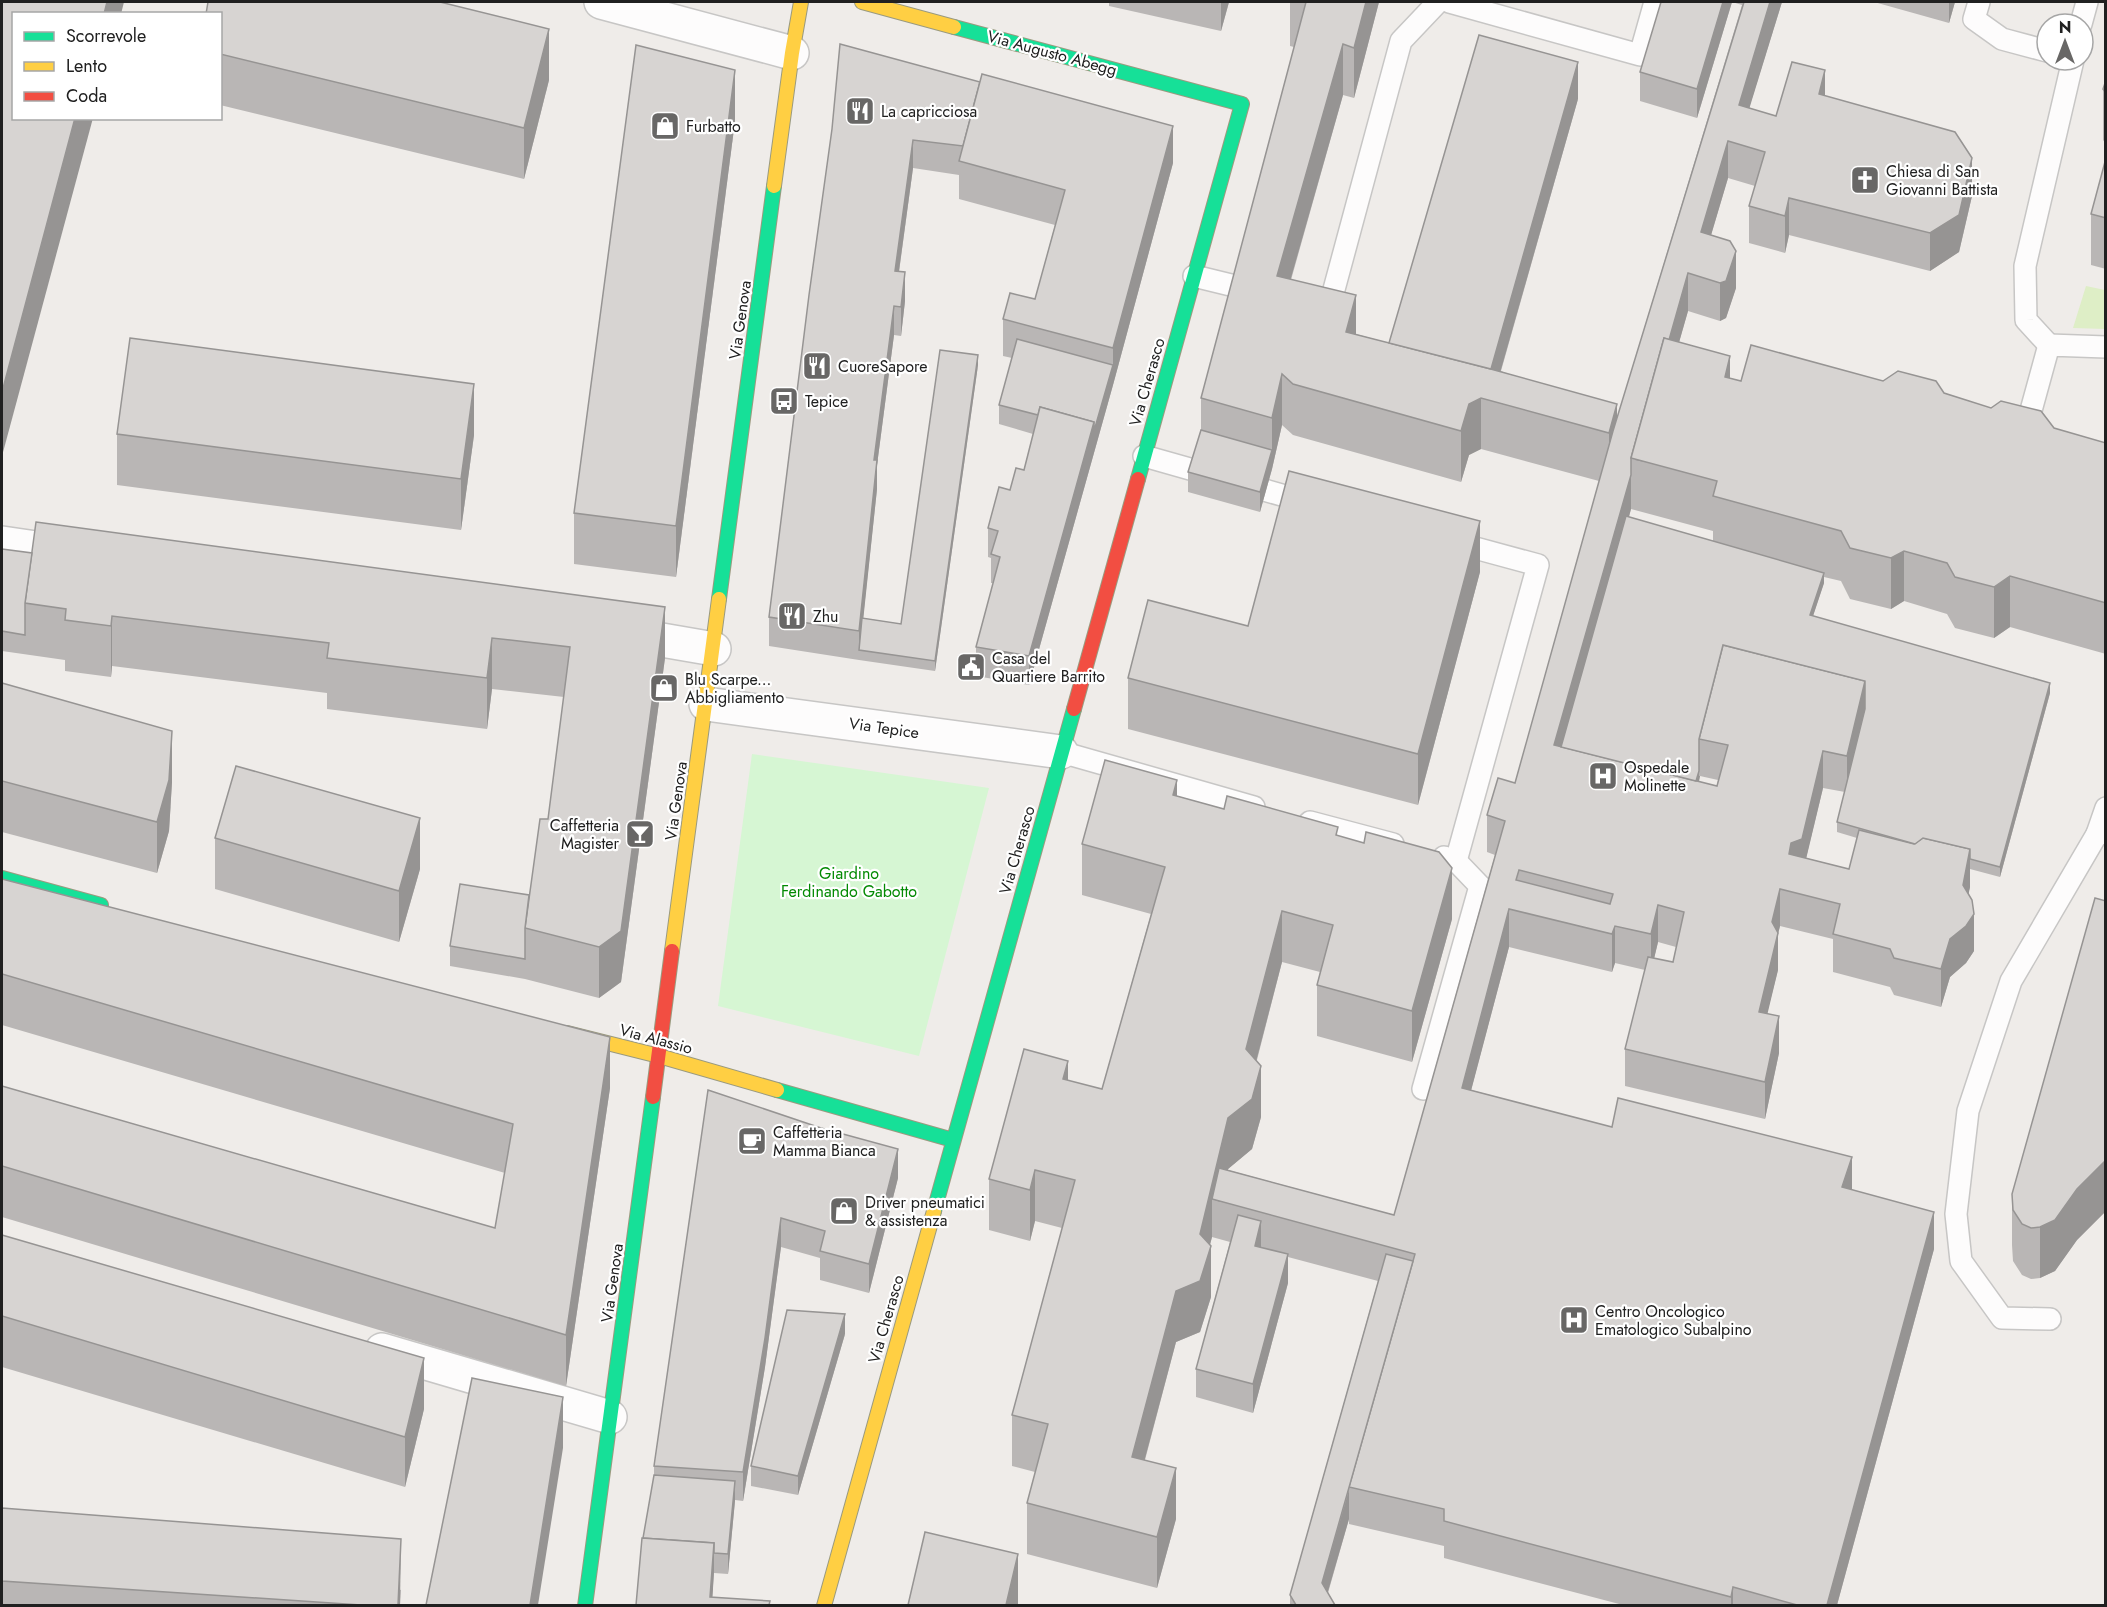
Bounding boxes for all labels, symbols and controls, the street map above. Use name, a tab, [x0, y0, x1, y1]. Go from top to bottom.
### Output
legend	[12, 12, 222, 120]
north arrow	[2035, 12, 2095, 72]
text: N	[2059, 16, 2071, 39]
text: Scorrevole	[66, 23, 146, 49]
street label: Via Augusto Abegg	[985, 25, 1119, 81]
text: Lento	[66, 53, 107, 79]
text: Coda	[66, 83, 107, 109]
restaurant icon: La capricciosa	[844, 95, 876, 127]
place label: La capricciosa	[881, 100, 977, 123]
shop icon: Furbatto	[649, 110, 681, 142]
place label: Furbatto	[686, 115, 741, 138]
place label: Chiesa di San Giovanni Battista	[1886, 160, 1998, 201]
church icon: Chiesa di San Giovanni Battista	[1849, 164, 1881, 196]
street label: Via Genova	[723, 279, 757, 361]
street label: Via Cherasco	[1123, 335, 1171, 429]
restaurant icon: CuoreSapore	[801, 350, 833, 382]
place label: CuoreSapore	[838, 355, 927, 378]
bus stop icon: Tepice	[768, 385, 800, 417]
place label: Tepice	[805, 390, 848, 413]
restaurant icon: Zhu	[776, 600, 808, 632]
place label: Zhu	[813, 605, 839, 628]
place label: Casa del Quartiere Barrito	[992, 647, 1105, 688]
public building icon: Casa del Quartiere Barrito	[955, 651, 987, 683]
place label: Blu Scarpe... Abbigliamento	[685, 668, 785, 709]
shop icon: Blu Scarpe... Abbigliamento	[648, 672, 680, 704]
street label: Via Tepice	[848, 712, 920, 744]
place label: Ospedale Molinette	[1624, 756, 1689, 797]
street label: Via Genova	[659, 760, 693, 842]
hospital icon: Ospedale Molinette	[1587, 760, 1619, 792]
street label: Via Cherasco	[993, 803, 1041, 897]
place label: Caffetteria Magister	[550, 814, 620, 855]
bar icon: Caffetteria Magister	[624, 818, 656, 850]
park label: Giardino Ferdinando Gabotto	[781, 862, 917, 903]
street label: Via Alassio	[617, 1018, 695, 1060]
place label: Caffetteria Mamma Bianca	[773, 1121, 876, 1162]
cafe icon: Caffetteria Mamma Bianca	[736, 1125, 768, 1157]
place label: Driver pneumatici & assistenza	[865, 1191, 985, 1232]
shop icon: Driver pneumatici & assistenza	[828, 1195, 860, 1227]
street label: Via Genova	[595, 1242, 629, 1324]
street label: Via Cherasco	[862, 1272, 910, 1366]
place label: Centro Oncologico Ematologico Subalpino	[1595, 1300, 1752, 1341]
hospital icon: Centro Oncologico Ematologico Subalpino	[1558, 1304, 1590, 1336]

